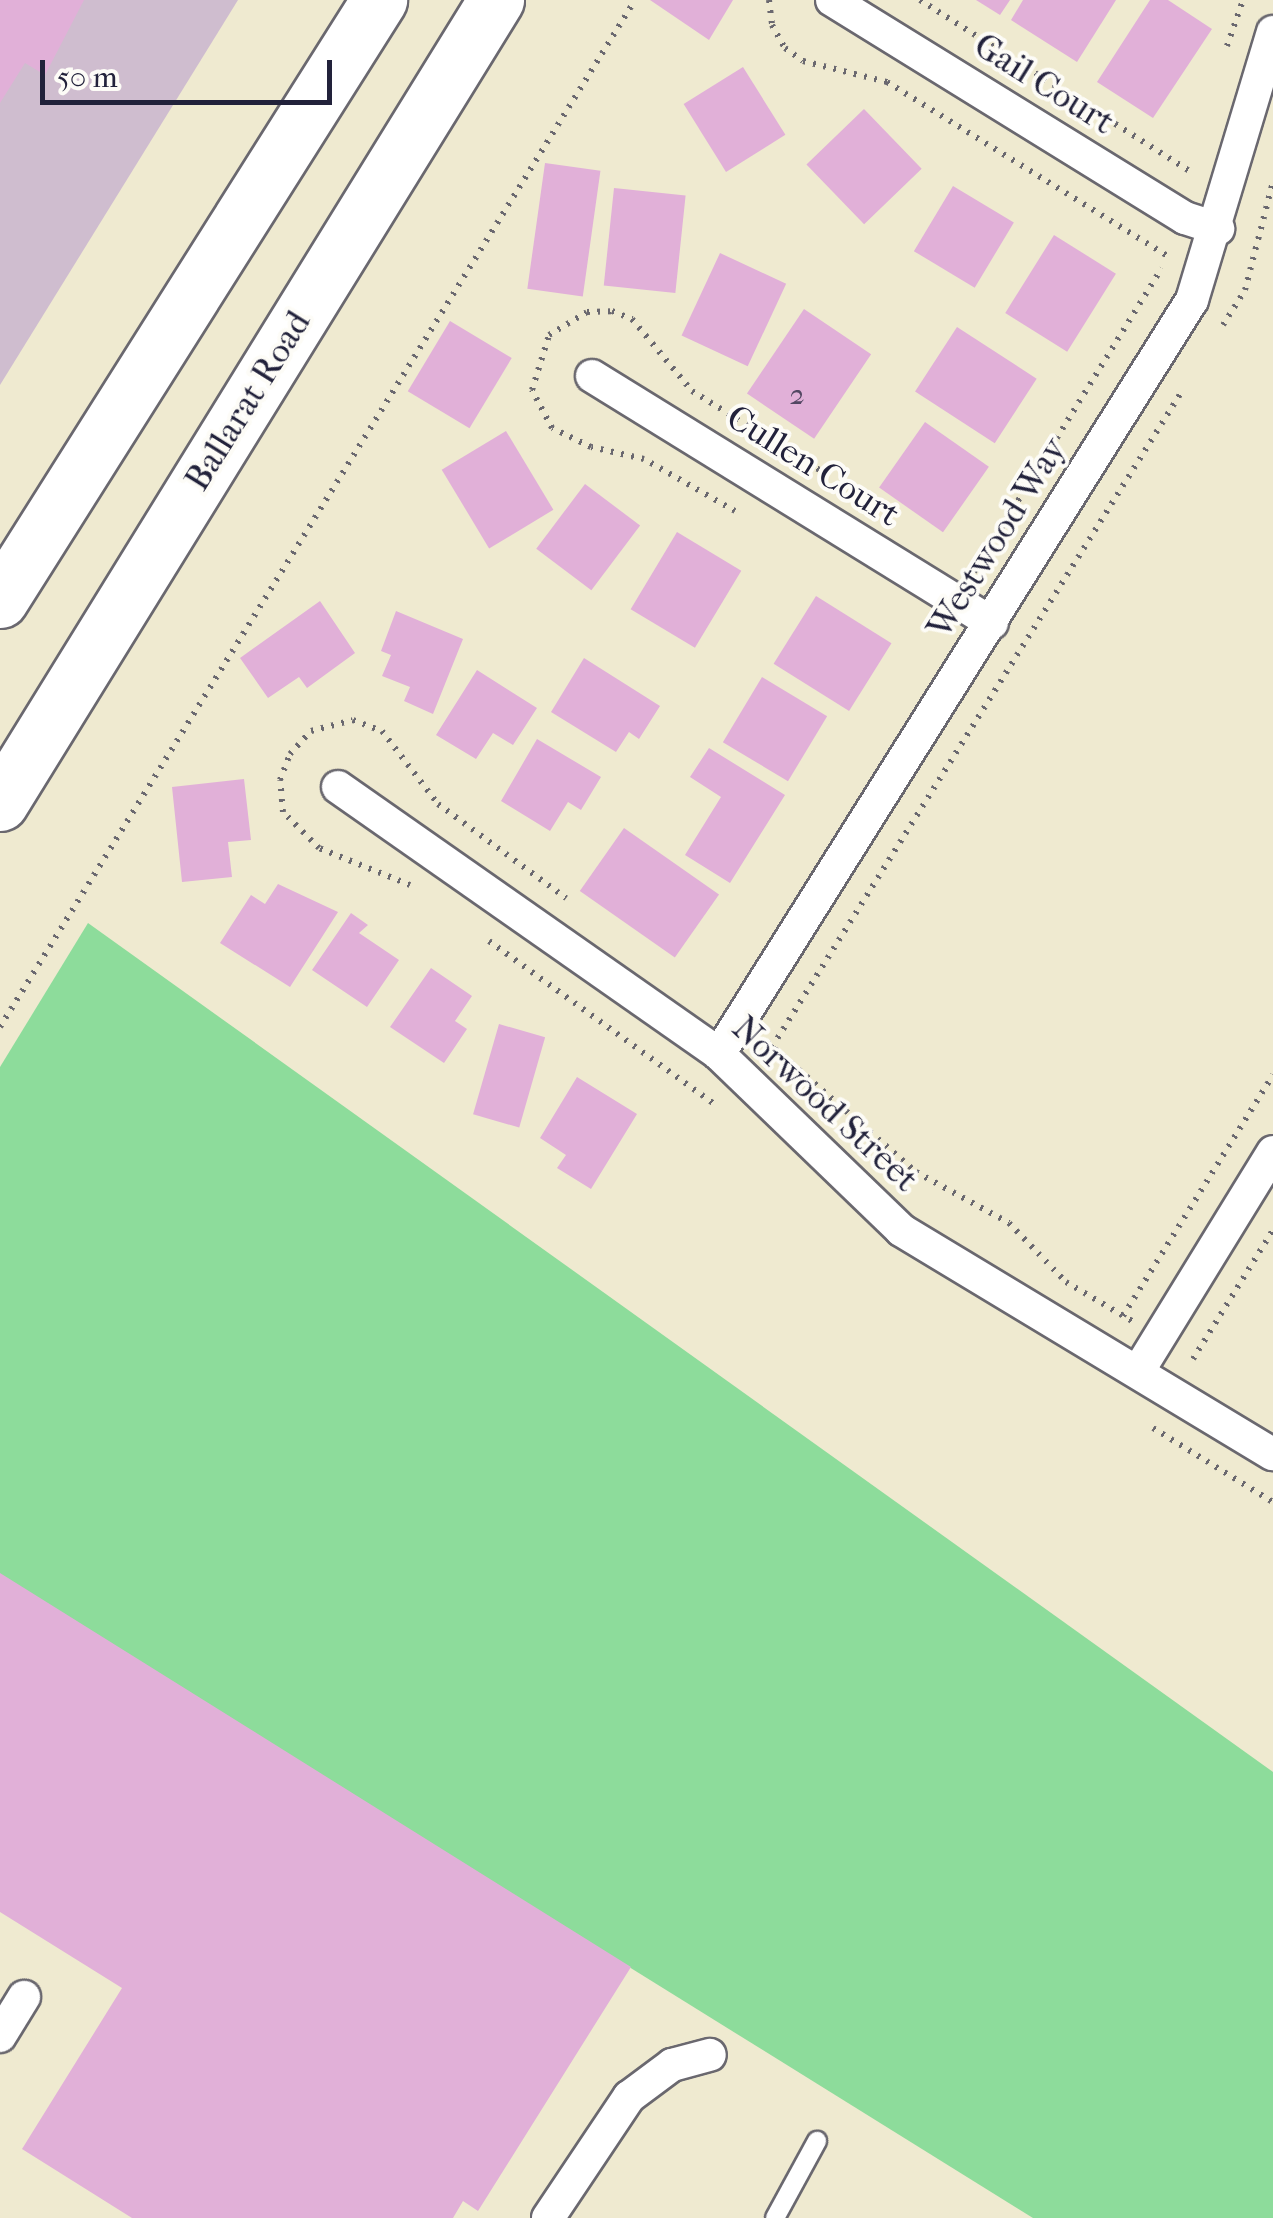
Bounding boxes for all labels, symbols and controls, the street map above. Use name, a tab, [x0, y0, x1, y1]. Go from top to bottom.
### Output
street label: Gail Court	[966, 25, 1122, 143]
scale bar	[45, 40, 338, 102]
text: 50 m	[57, 60, 118, 95]
street label: Ballarat Road	[176, 304, 320, 498]
house number: 2	[789, 377, 805, 413]
street label: Cullen Court	[719, 396, 907, 536]
street label: Westwood Way	[919, 430, 1075, 646]
street label: Norwood Street	[724, 1007, 926, 1201]

